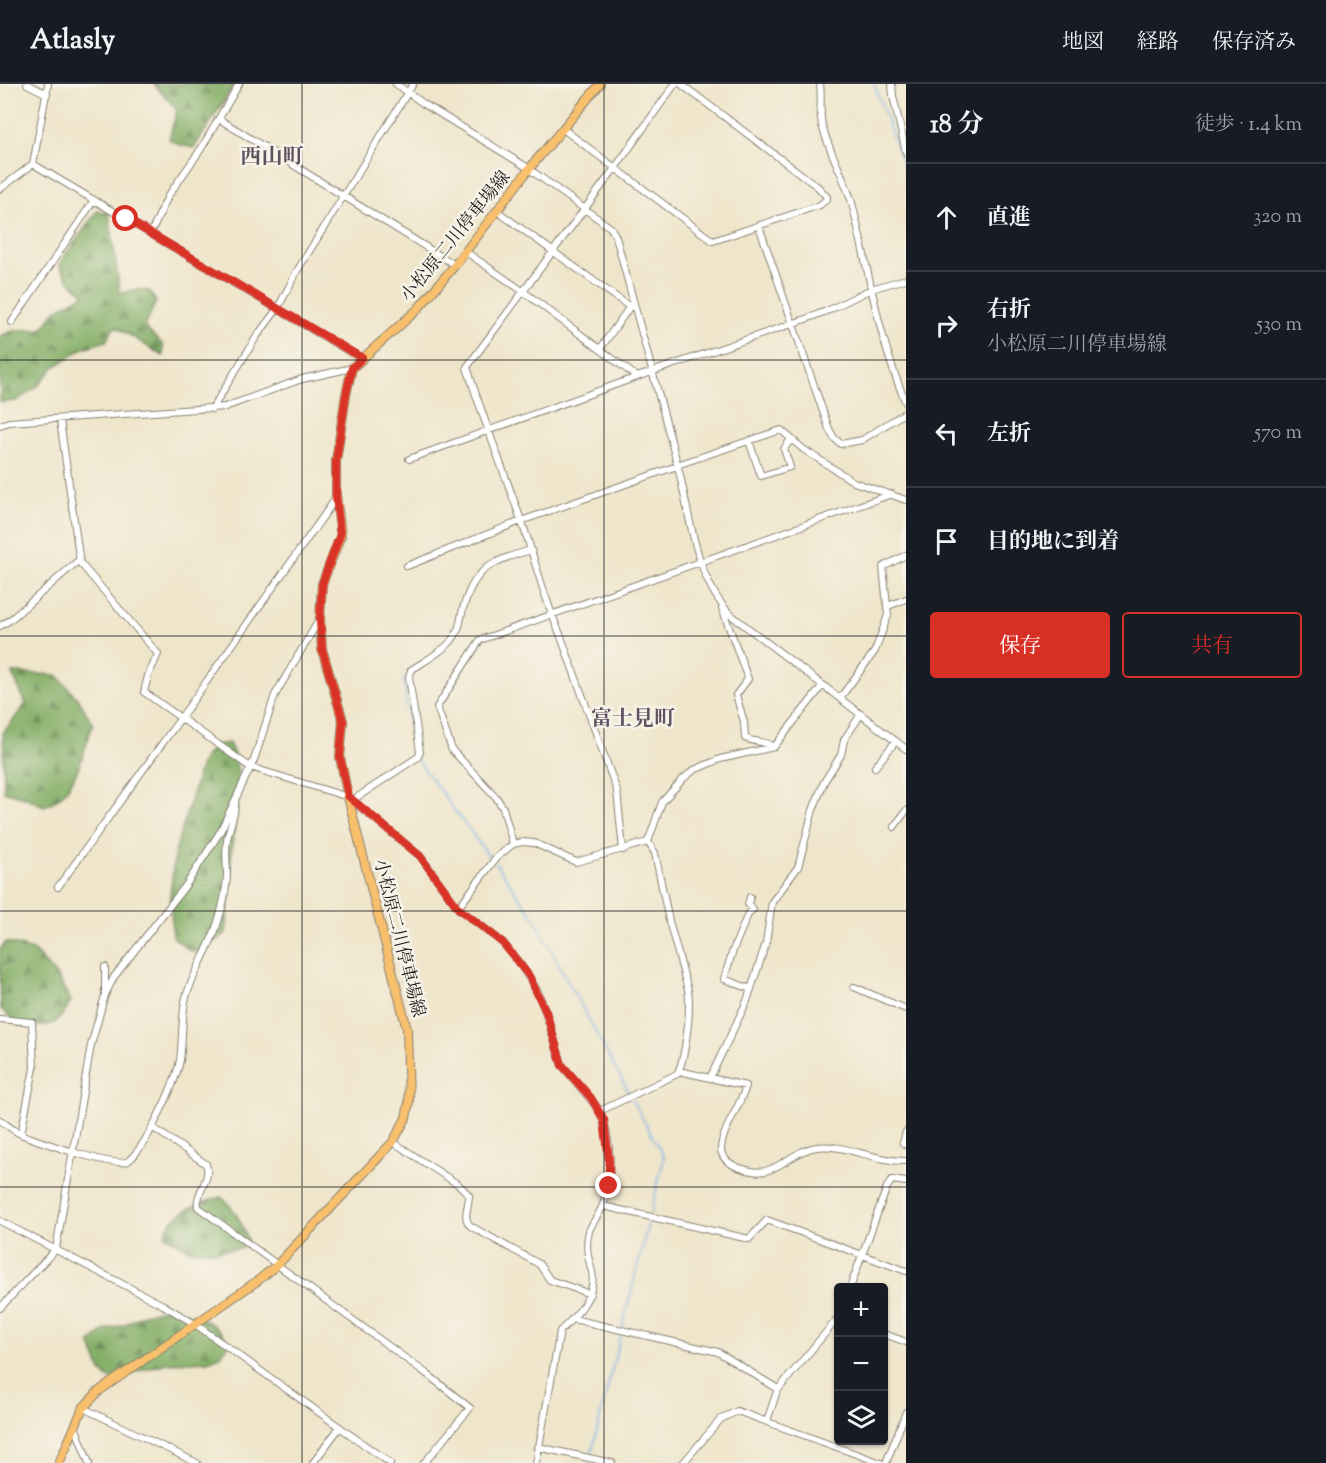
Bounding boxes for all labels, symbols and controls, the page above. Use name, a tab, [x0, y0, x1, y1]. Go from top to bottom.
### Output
text: Atlasly	[30, 21, 115, 61]
text: 地図	[1062, 28, 1104, 58]
text: 経路	[1137, 28, 1179, 58]
text: 保存済み	[1212, 28, 1296, 58]
text: 18 分	[930, 107, 983, 144]
text: 徒歩 · 1.4 km	[1195, 111, 1302, 140]
district label: 西山町	[241, 143, 304, 173]
street label: 小松原二川停車場線	[395, 166, 518, 308]
icon: ahead	[930, 201, 963, 234]
text: 直進	[987, 203, 1031, 235]
text: 320 m	[1253, 203, 1302, 232]
route start	[112, 205, 138, 231]
text: 右折	[987, 295, 1031, 327]
icon: right	[930, 309, 963, 342]
text: 530 m	[1256, 311, 1302, 340]
text: 小松原二川停車場線	[987, 331, 1167, 360]
icon: left	[930, 417, 963, 450]
text: 左折	[987, 419, 1031, 451]
text: 570 m	[1254, 419, 1302, 448]
icon: arrive	[930, 525, 963, 558]
text: 目的地に到着	[987, 527, 1119, 559]
button: 保存	[930, 612, 1110, 678]
button: 共有	[1122, 612, 1302, 678]
district label: 富士見町	[591, 705, 675, 735]
street label: 小松原二川停車場線	[366, 857, 430, 1020]
route end	[595, 1172, 621, 1198]
map controls	[834, 1283, 888, 1445]
button: +	[834, 1283, 888, 1337]
button: −	[834, 1337, 888, 1391]
button: layers	[834, 1391, 888, 1445]

